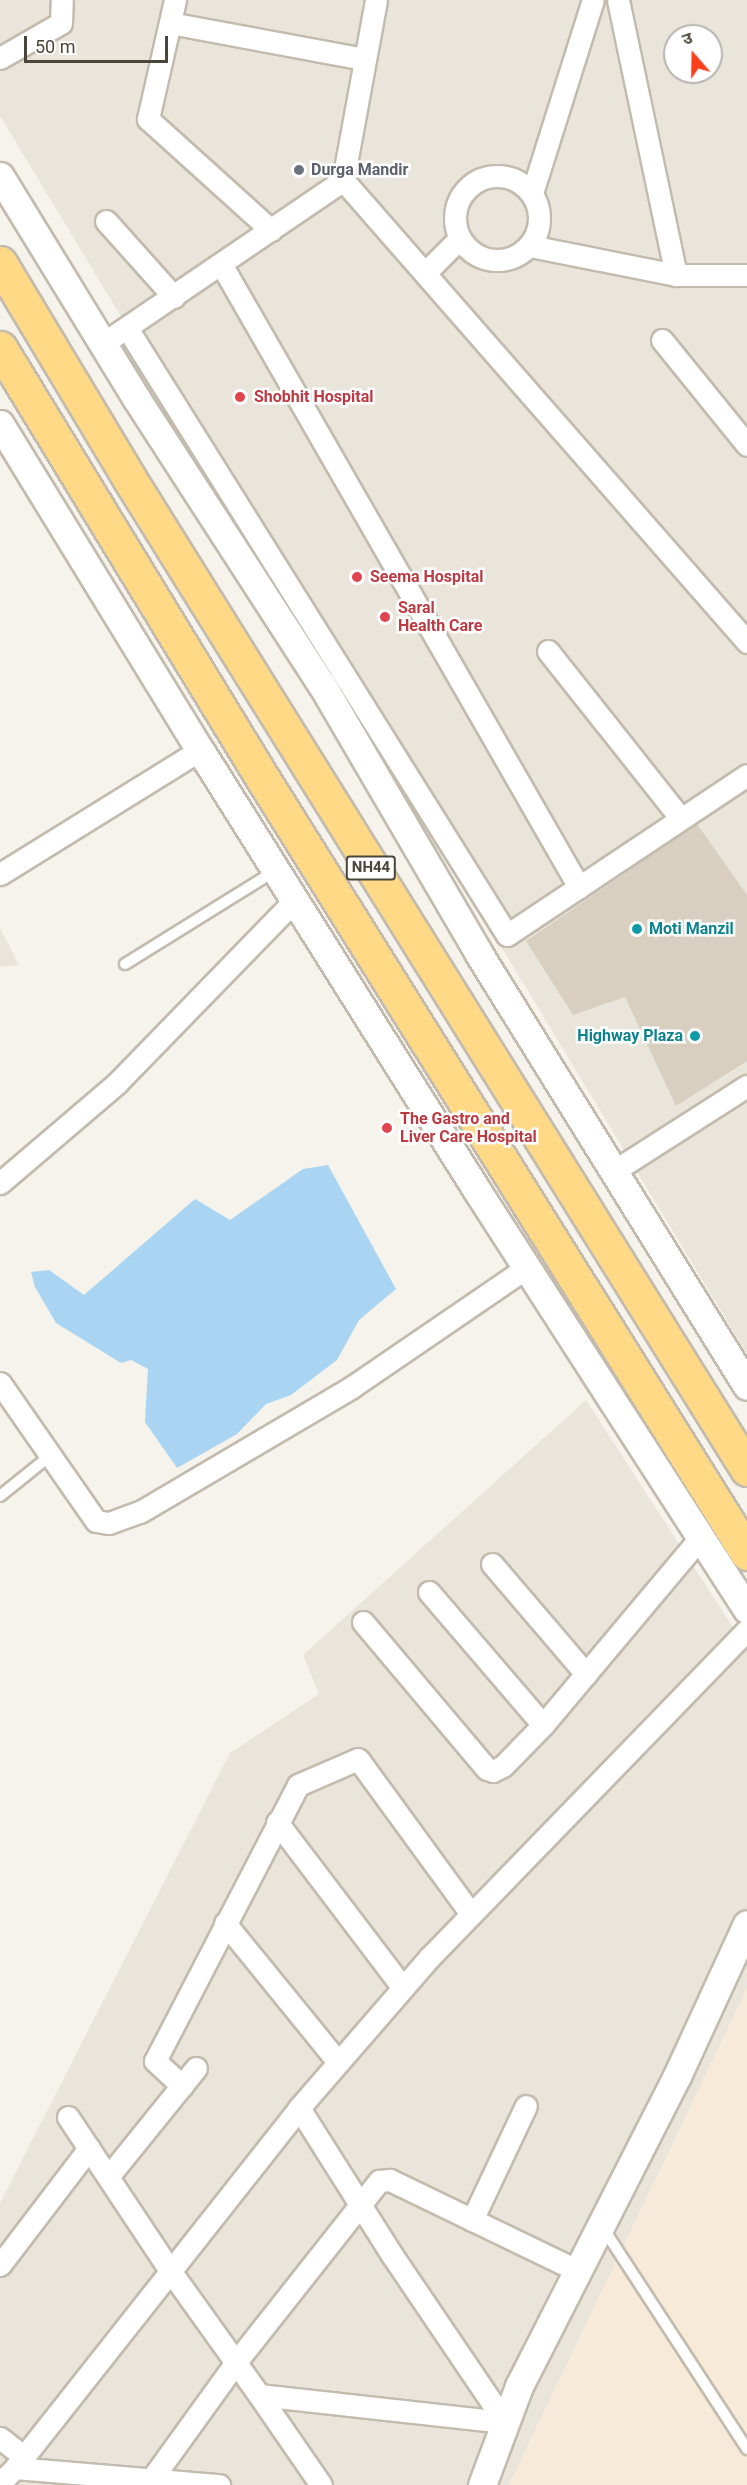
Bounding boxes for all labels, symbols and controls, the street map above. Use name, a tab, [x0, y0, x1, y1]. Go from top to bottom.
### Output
scale bar	[27, 24, 171, 62]
north arrow	[663, 24, 723, 84]
text: उ	[680, 28, 695, 49]
text: 50 m	[35, 36, 75, 57]
place label: Durga Mandir	[311, 160, 408, 180]
marker: Durga Mandir	[292, 163, 306, 177]
place label: Shobhit Hospital	[254, 387, 373, 407]
marker: Shobhit Hospital	[231, 388, 249, 406]
place label: Seema Hospital	[370, 567, 484, 587]
marker: Seema Hospital	[348, 568, 366, 586]
place label: Saral Health Care	[398, 598, 482, 636]
marker: Saral Health Care	[376, 608, 394, 626]
road number: NH44	[346, 856, 397, 880]
place label: Moti Manzil	[649, 919, 734, 939]
marker: Moti Manzil	[630, 922, 644, 936]
place label: Highway Plaza	[577, 1026, 683, 1046]
marker: Highway Plaza	[688, 1029, 702, 1043]
place label: The Gastro and Liver Care Hospital	[400, 1109, 537, 1147]
marker: The Gastro and Liver Care Hospital	[378, 1119, 396, 1137]

